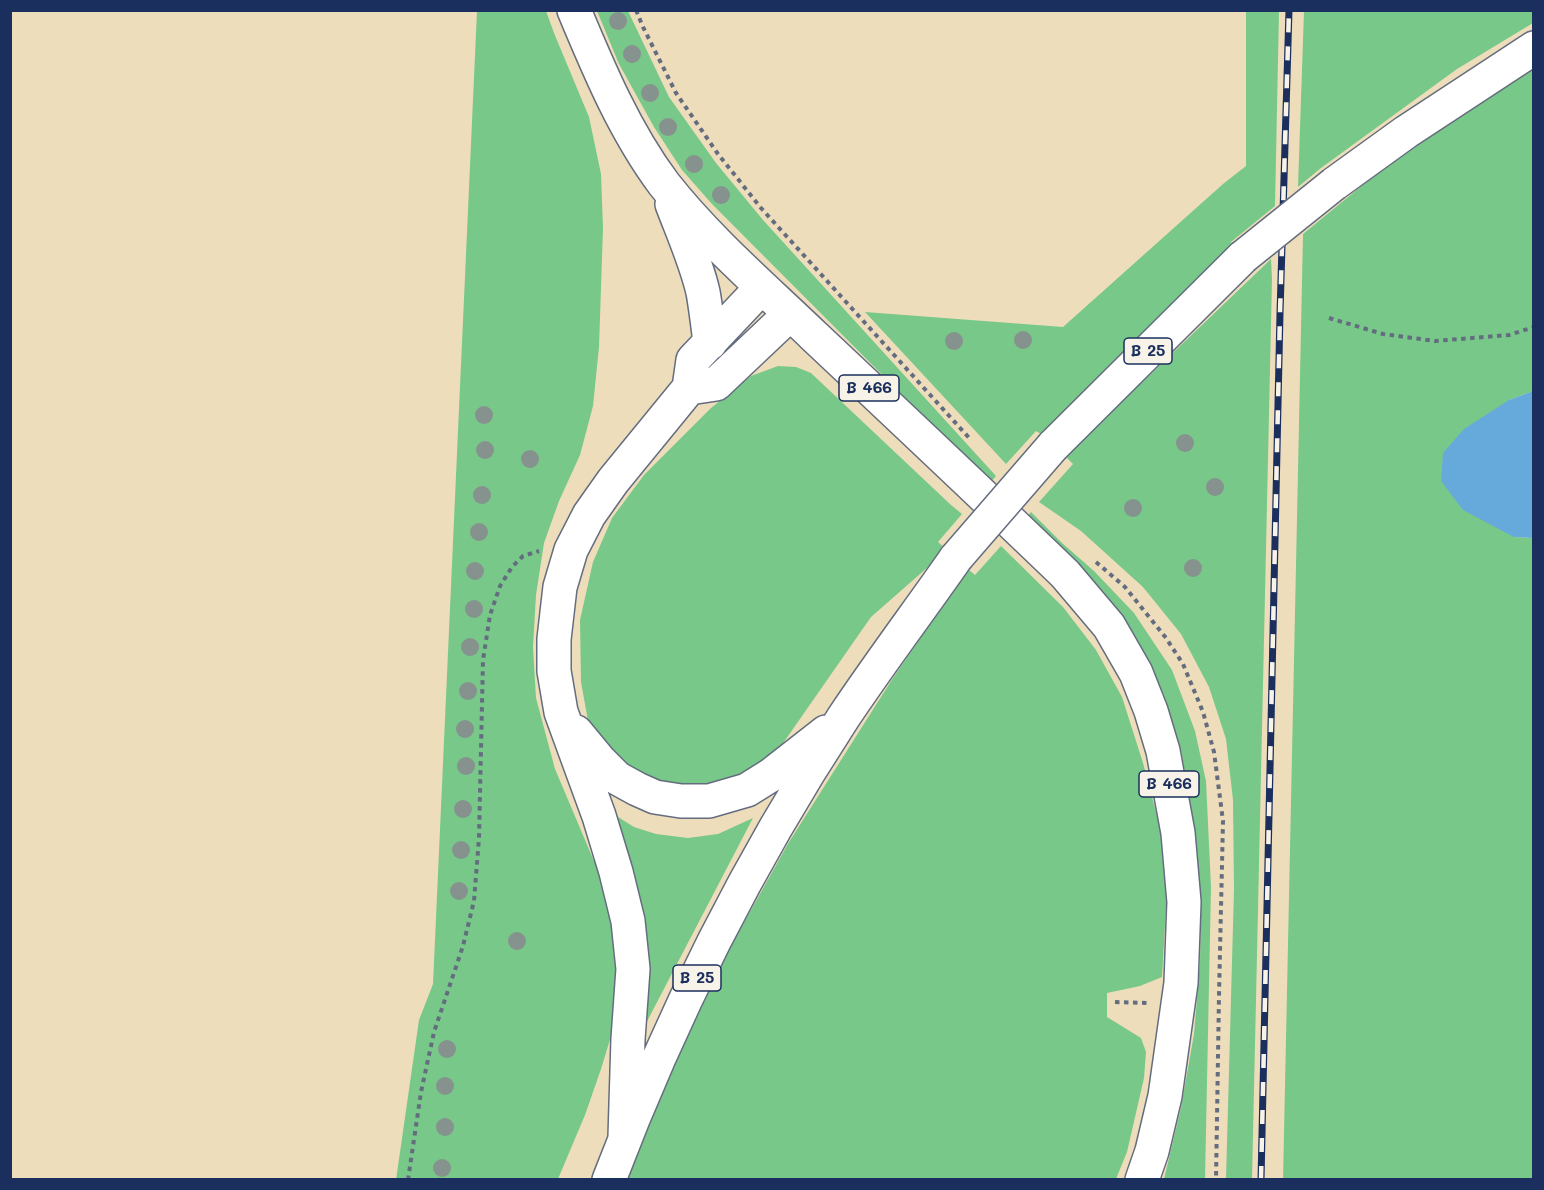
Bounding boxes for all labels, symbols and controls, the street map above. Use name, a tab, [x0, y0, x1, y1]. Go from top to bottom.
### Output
road number: B 25	[1124, 338, 1172, 364]
road number: B 466	[839, 375, 899, 401]
road number: B 466	[1139, 771, 1199, 797]
road number: B 25	[673, 965, 721, 991]

